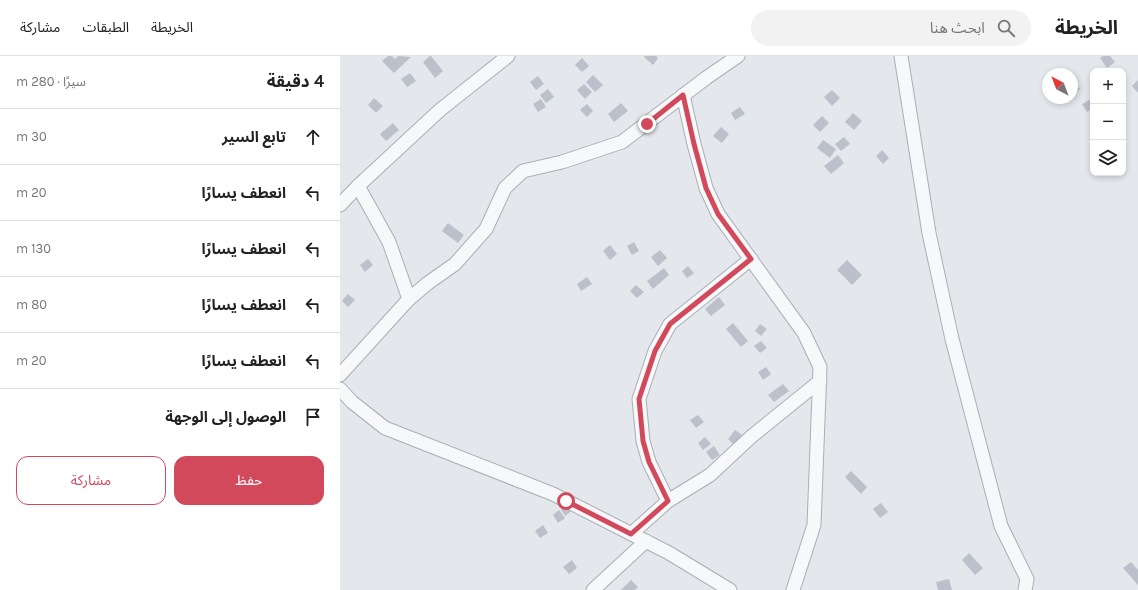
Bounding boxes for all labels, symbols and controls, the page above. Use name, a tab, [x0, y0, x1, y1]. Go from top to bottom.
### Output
search box	[751, 10, 1031, 46]
icon: search	[995, 17, 1017, 39]
text: الخريطة	[1055, 17, 1118, 39]
text: مشاركة	[20, 19, 60, 36]
text: الطبقات	[82, 19, 129, 36]
text: الخريطة	[151, 19, 193, 36]
text: ابحث هنا	[930, 19, 985, 37]
north arrow	[1042, 68, 1078, 104]
map controls	[1090, 68, 1126, 176]
button: +	[1090, 68, 1126, 104]
text: 4 دقيقة	[267, 71, 324, 91]
text: سيرًا · 280 m	[16, 74, 86, 89]
button: −	[1090, 104, 1126, 140]
route end	[638, 115, 656, 133]
icon: ahead	[302, 126, 324, 148]
text: تابع السير	[222, 128, 286, 146]
text: 30 m	[16, 129, 47, 144]
button: layers	[1090, 140, 1126, 176]
icon: left	[302, 182, 324, 204]
text: انعطف يسارًا	[202, 184, 286, 202]
text: 20 m	[16, 185, 47, 200]
icon: left	[302, 238, 324, 260]
text: انعطف يسارًا	[202, 240, 286, 258]
text: 130 m	[16, 241, 51, 256]
icon: left	[302, 294, 324, 316]
text: انعطف يسارًا	[202, 296, 286, 314]
text: 80 m	[16, 297, 47, 312]
icon: left	[302, 350, 324, 372]
text: انعطف يسارًا	[202, 352, 286, 370]
text: 20 m	[16, 353, 47, 368]
icon: arrive	[302, 406, 324, 428]
text: الوصول إلى الوجهة	[165, 408, 286, 426]
button: مشاركة	[16, 456, 166, 505]
button: حفظ	[174, 456, 324, 505]
route start	[557, 492, 575, 510]

